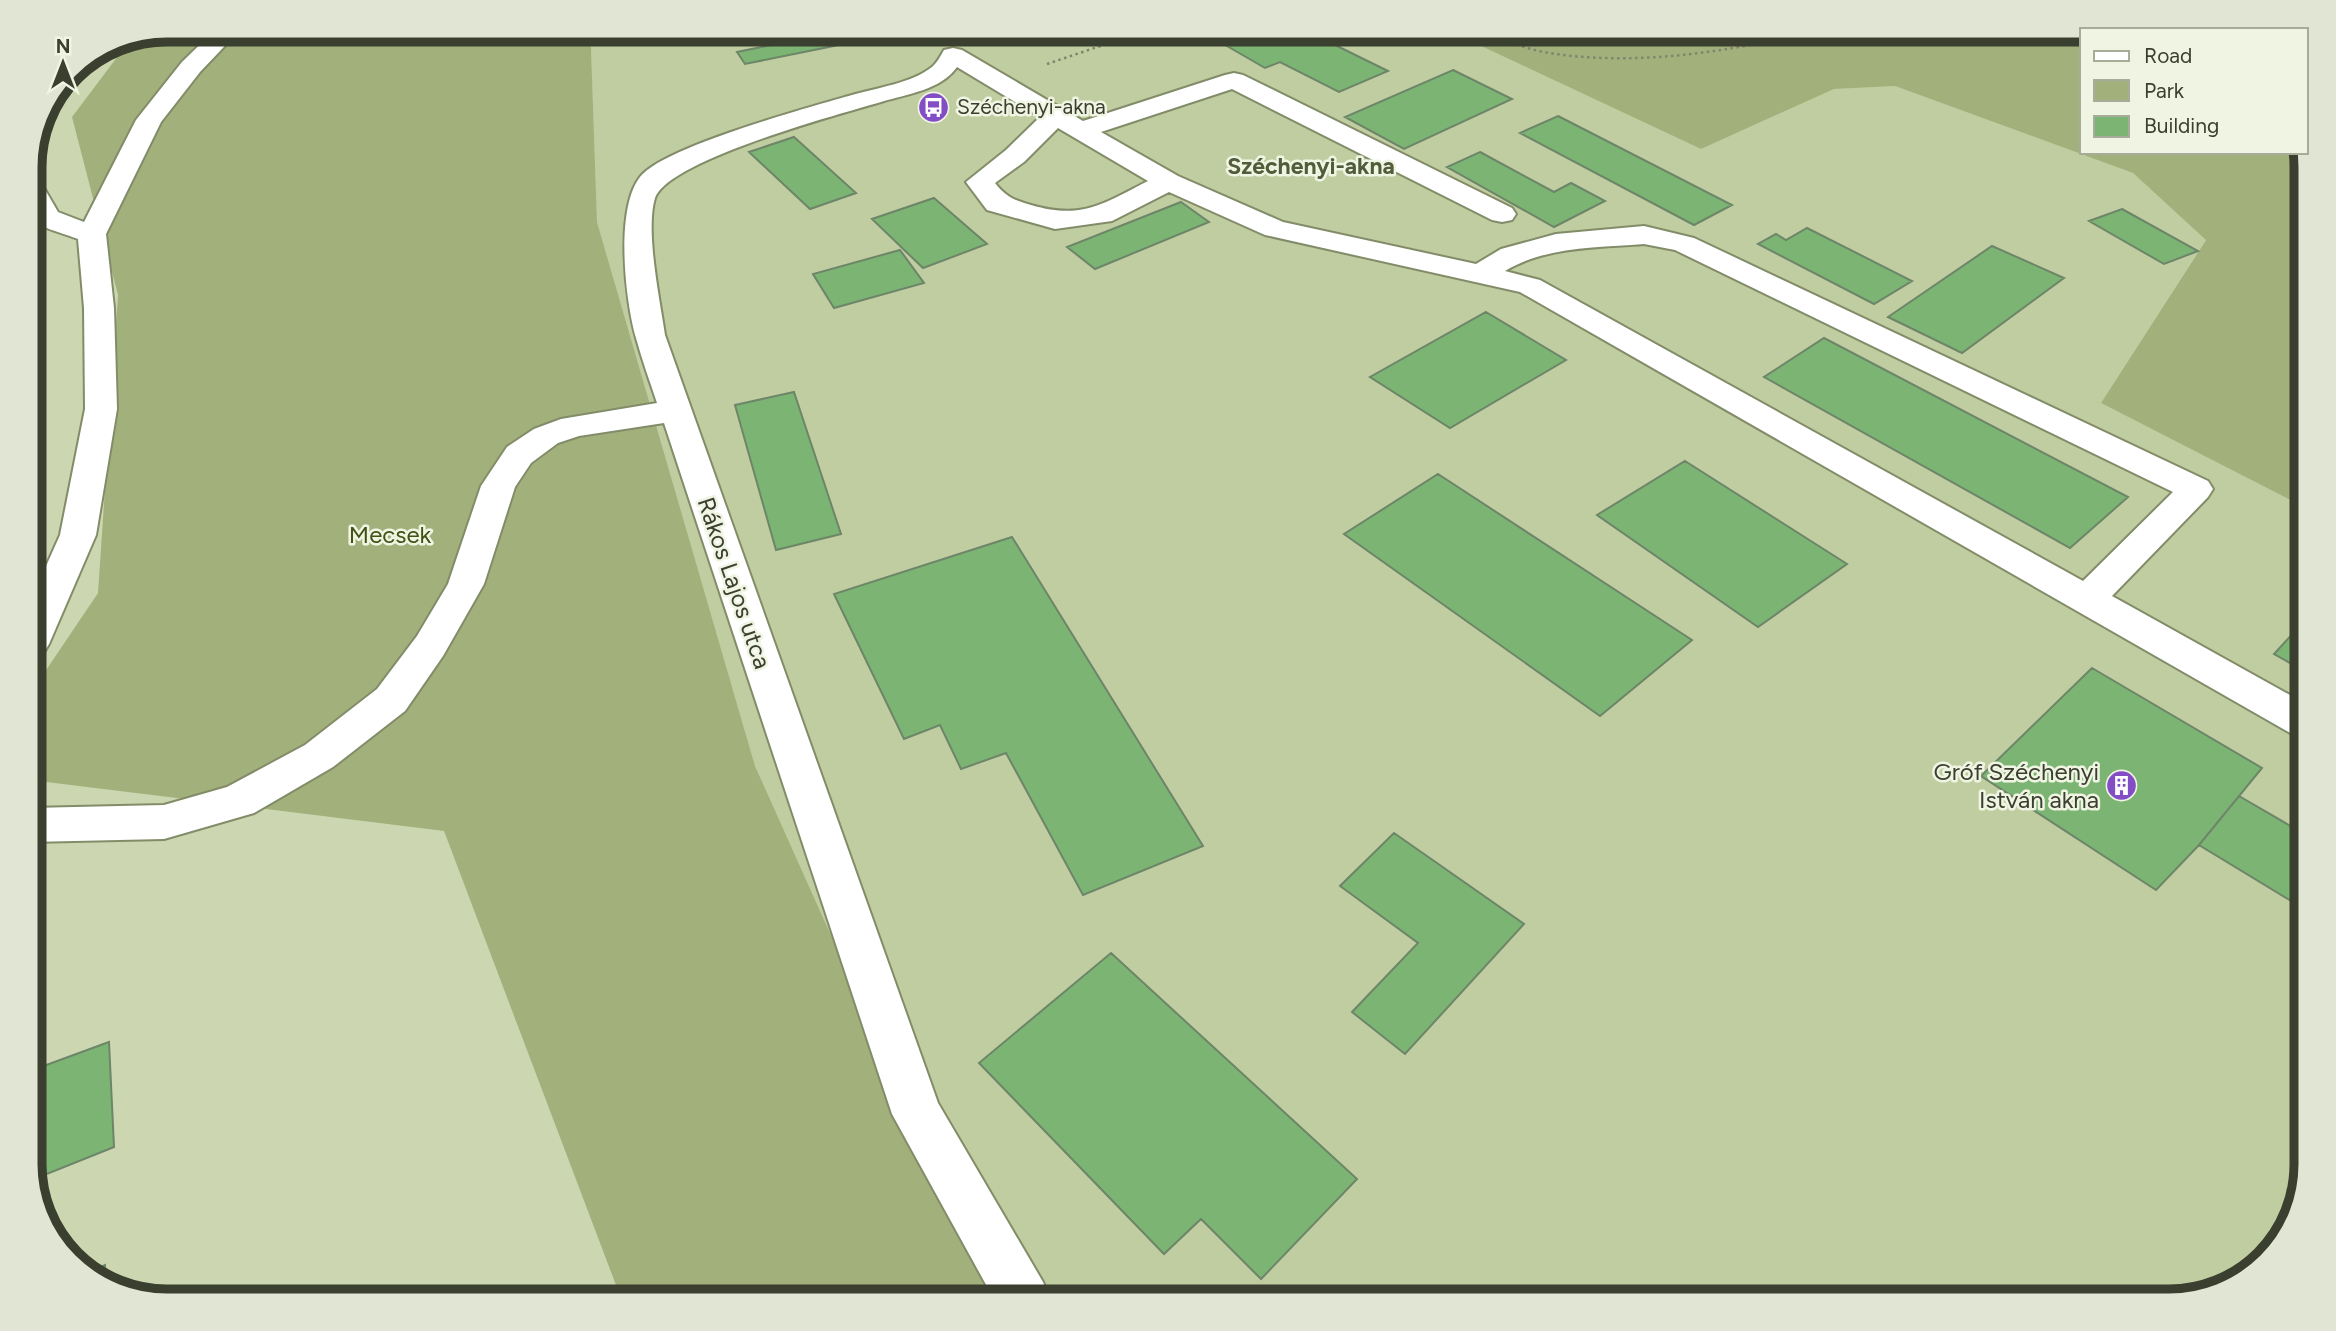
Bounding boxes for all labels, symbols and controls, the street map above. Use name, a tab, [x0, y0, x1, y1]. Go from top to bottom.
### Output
north arrow	[28, 28, 98, 98]
legend	[2080, 28, 2308, 154]
text: N	[56, 35, 70, 58]
text: Road	[2144, 43, 2192, 68]
text: Park	[2144, 78, 2185, 103]
bus stop icon: Széchenyi-akna	[917, 90, 951, 124]
place label: Széchenyi-akna	[957, 94, 1106, 119]
text: Building	[2144, 113, 2219, 138]
district label: Széchenyi-akna	[1227, 152, 1395, 180]
street label: Rákos Lajos utca	[692, 493, 777, 672]
park label: Mecsek	[349, 520, 432, 549]
place label: Gróf Széchenyi István akna	[1933, 757, 2099, 814]
building icon: Gróf Széchenyi István akna	[2105, 769, 2139, 803]

